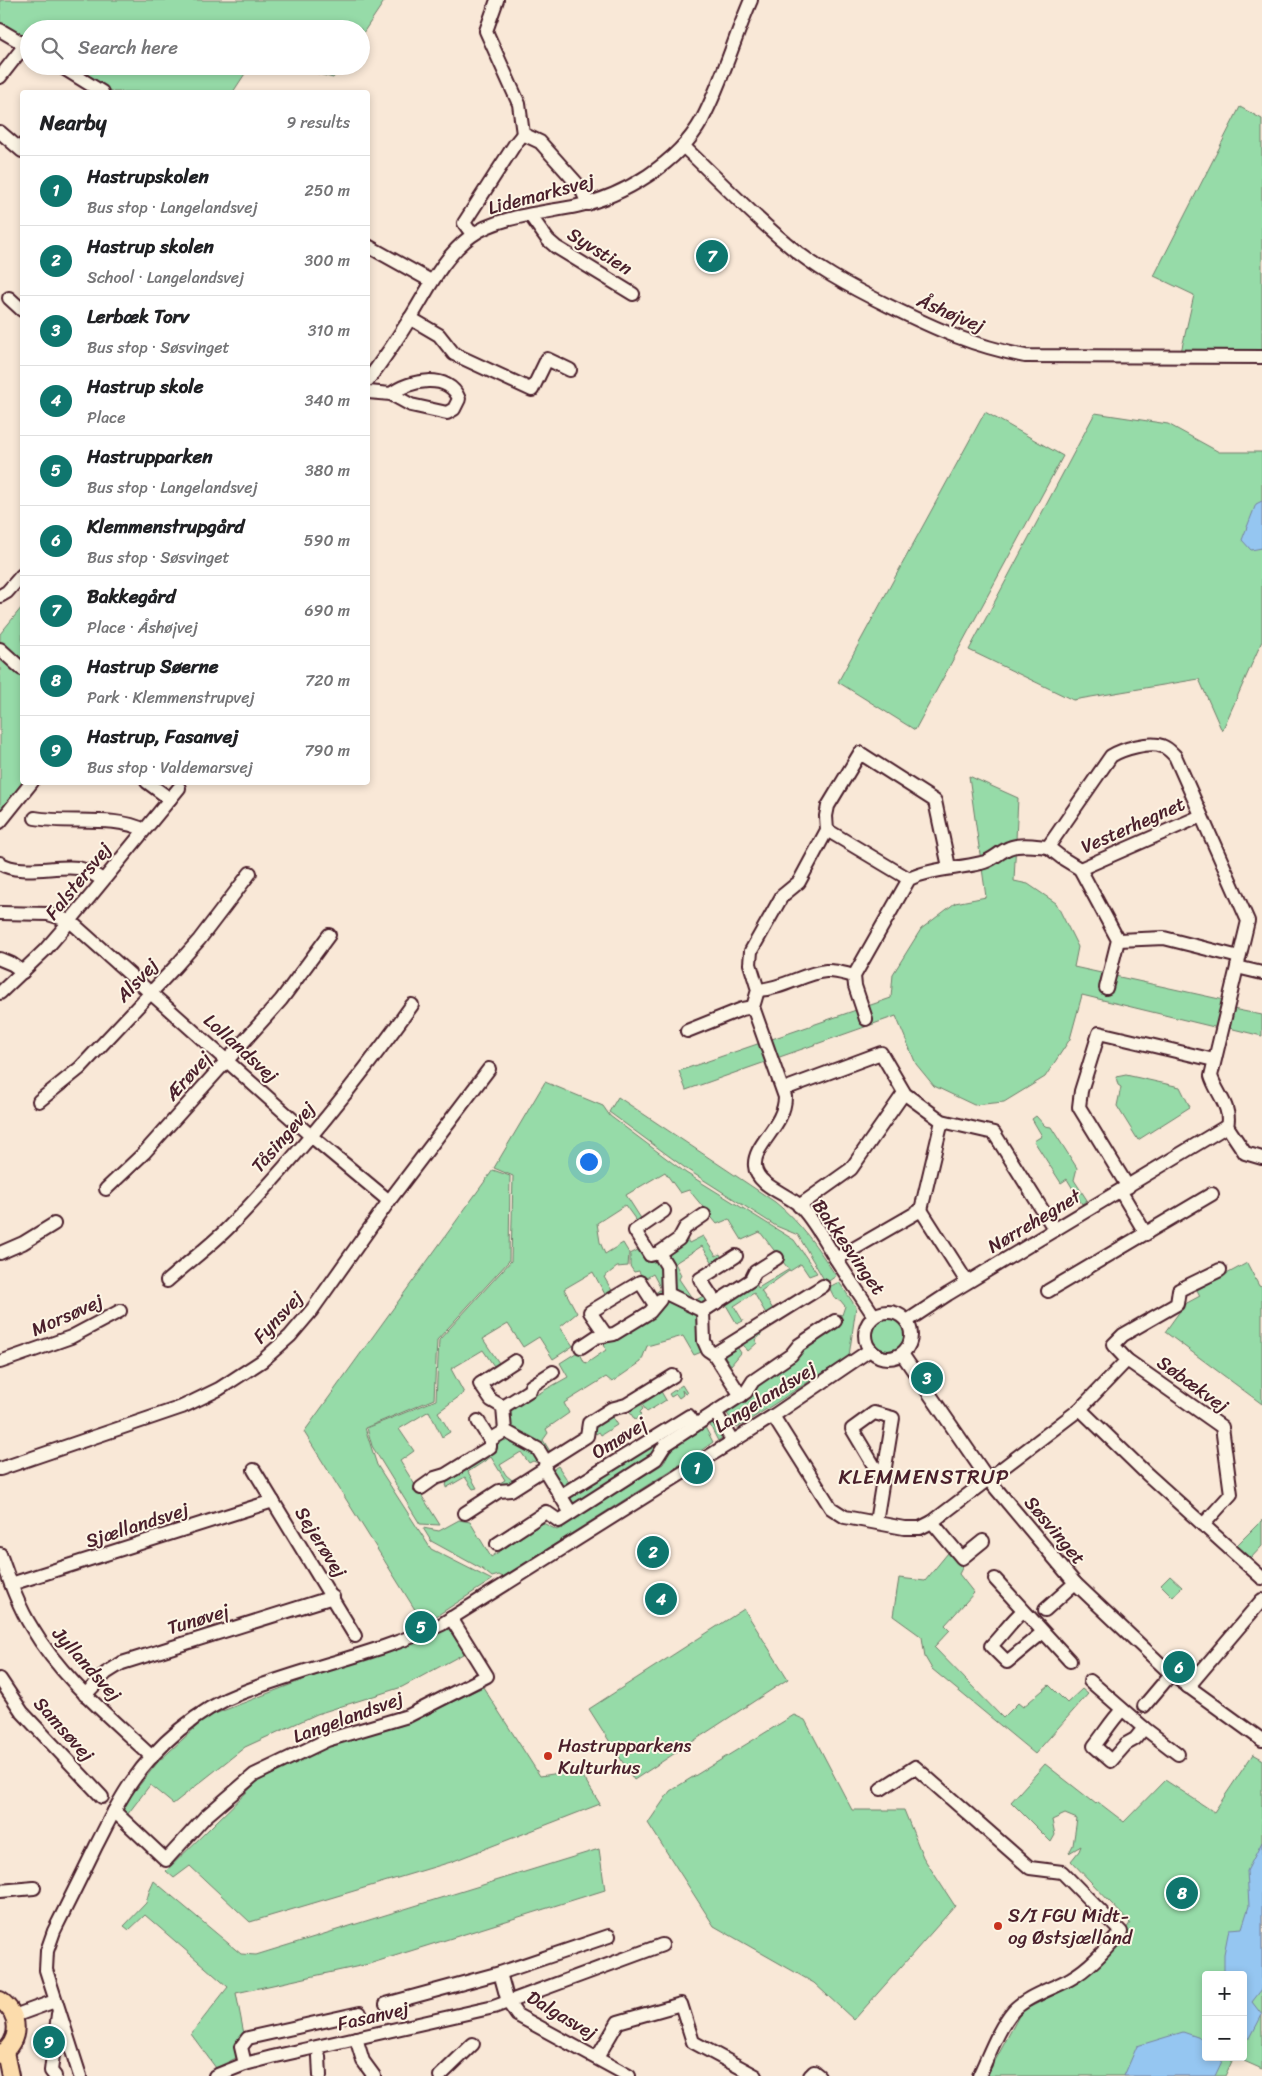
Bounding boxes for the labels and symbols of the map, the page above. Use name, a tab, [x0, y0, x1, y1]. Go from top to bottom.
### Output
street label: Lidemarksvej	[484, 164, 599, 224]
street label: Syvstien	[561, 218, 639, 284]
pin: 7	[696, 237, 728, 275]
street label: Åshøjvej	[911, 284, 991, 342]
street label: Vesterhegnet	[1075, 787, 1191, 863]
street label: Falstersvej	[36, 834, 120, 927]
street label: Alsvej	[107, 949, 167, 1011]
street label: Lollandsvej	[196, 1005, 287, 1092]
street label: Ærøvej	[156, 1042, 221, 1109]
street label: Tåsingevej	[242, 1093, 324, 1180]
your location	[576, 1149, 602, 1175]
street label: Nørrehegnet	[981, 1179, 1088, 1262]
street label: Bakkesvinget	[804, 1192, 894, 1302]
street label: Fynsvej	[244, 1282, 312, 1351]
street label: Morsøvej	[26, 1284, 109, 1346]
street label: Søbækvej	[1150, 1346, 1237, 1422]
street label: Langelandsvej	[707, 1352, 823, 1442]
pin: 3	[911, 1359, 943, 1397]
street label: Omøvej	[585, 1407, 655, 1468]
pin: 1	[681, 1449, 713, 1487]
district label: KLEMMENSTRUP	[839, 1458, 1009, 1496]
street label: Søsvinget	[1016, 1488, 1094, 1572]
street label: Sjællandsvej	[81, 1493, 194, 1557]
street label: Sejerøvej	[286, 1500, 356, 1585]
pin: 2	[637, 1533, 669, 1571]
pin: 4	[645, 1580, 677, 1618]
street label: Tunøvej	[163, 1594, 234, 1644]
pin: 5	[405, 1608, 437, 1646]
street label: Jyllandsvej	[43, 1618, 131, 1710]
pin: 6	[1163, 1648, 1195, 1686]
street label: Langelandsvej	[288, 1681, 409, 1752]
street label: Samsøvej	[25, 1689, 103, 1770]
place label: Hastrupparkens Kulturhus	[558, 1729, 691, 1784]
marker: Hastrupparkens Kulturhus	[542, 1750, 554, 1762]
pin: 8	[1166, 1874, 1198, 1912]
place label: S/I FGU Midt- og Østsjælland	[1008, 1899, 1134, 1954]
marker: S/I FGU Midt- og Østsjælland	[992, 1920, 1004, 1932]
street label: Dalgasvej	[520, 1981, 604, 2050]
street label: Fasanvej	[334, 1992, 413, 2040]
pin: 9	[33, 2023, 65, 2061]

